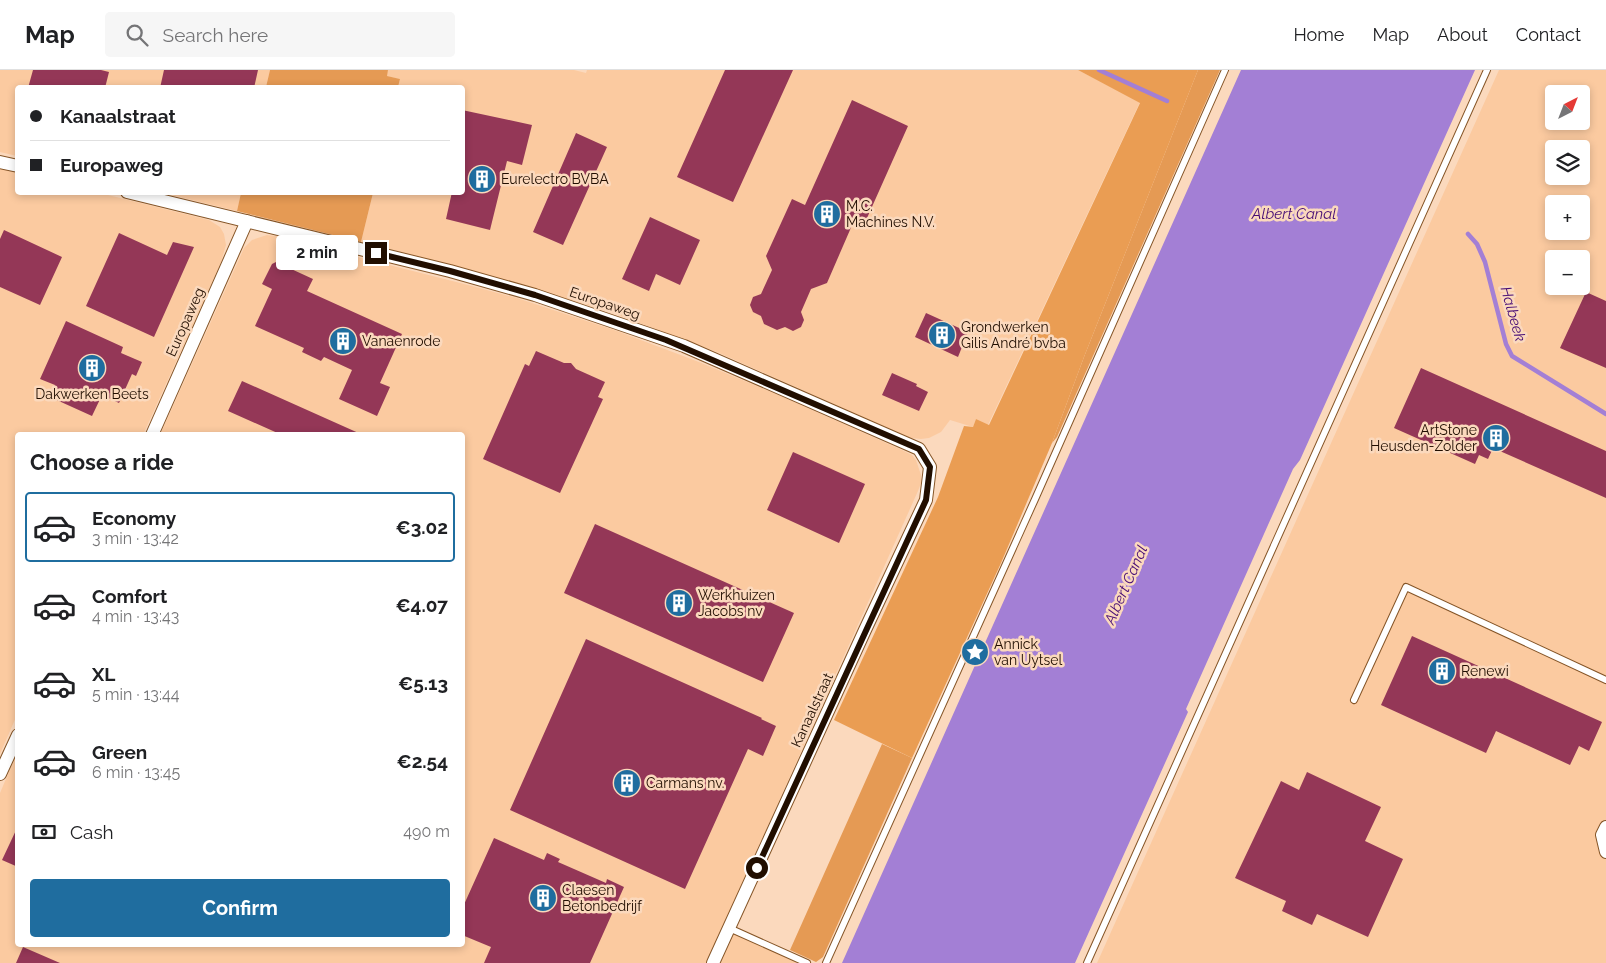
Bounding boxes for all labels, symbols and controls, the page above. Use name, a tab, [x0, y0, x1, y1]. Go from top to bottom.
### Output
search box	[105, 12, 455, 57]
text: Map	[25, 20, 75, 49]
icon: search	[123, 21, 151, 49]
text: Search here	[163, 24, 268, 46]
text: Home	[1293, 24, 1344, 45]
text: Map	[1372, 24, 1409, 45]
text: About	[1437, 24, 1488, 45]
text: Contact	[1516, 24, 1581, 45]
north arrow	[1545, 85, 1590, 130]
map controls	[1545, 85, 1590, 295]
text: Kanaalstraat	[60, 105, 176, 127]
button: layers	[1545, 140, 1590, 185]
text: Europaweg	[60, 154, 163, 176]
building icon: Eurelectro BVBA	[467, 164, 497, 194]
place label: Eurelectro BVBA	[501, 171, 609, 187]
button: +	[1545, 195, 1590, 240]
place label: M.C. Machines N.V.	[846, 198, 935, 230]
building icon: M.C. Machines N.V.	[812, 199, 842, 229]
water label: Albert Canal	[1251, 205, 1336, 223]
callout: 2 min	[276, 236, 358, 270]
route end	[365, 242, 387, 264]
text: 2 min	[296, 243, 338, 262]
button: −	[1545, 250, 1590, 295]
street label: Europaweg	[568, 283, 642, 323]
water label: Halbeek	[1497, 284, 1529, 344]
street label: Europaweg	[163, 285, 207, 359]
place label: Grondwerken Gilis André bvba	[961, 319, 1066, 351]
building icon: Grondwerken Gilis André bvba	[927, 320, 957, 350]
building icon: Vanaenrode	[328, 326, 358, 356]
place label: Vanaenrode	[362, 333, 441, 349]
building icon: Dakwerken Beets	[77, 353, 107, 383]
place label: Dakwerken Beets	[35, 386, 149, 402]
place label: ArtStone Heusden-Zolder	[1370, 422, 1477, 454]
building icon: ArtStone Heusden-Zolder	[1481, 423, 1511, 453]
text: Choose a ride	[30, 449, 174, 475]
icon: car	[32, 505, 77, 550]
text: Economy	[92, 507, 176, 529]
text: €3.02	[396, 516, 448, 538]
text: 3 min · 13:42	[92, 529, 179, 548]
water label: Albert Canal	[1100, 543, 1151, 628]
icon: car	[32, 583, 77, 628]
text: Comfort	[92, 585, 167, 607]
place label: Werkhuizen Jacobs nv	[698, 587, 775, 619]
building icon: Werkhuizen Jacobs nv	[664, 588, 694, 618]
text: €4.07	[395, 594, 448, 616]
text: 4 min · 13:43	[92, 607, 179, 626]
place label: Annick van Uytsel	[994, 636, 1062, 668]
place icon: Annick van Uytsel	[960, 637, 990, 667]
building icon: Renewi	[1427, 656, 1457, 686]
icon: car	[32, 661, 77, 706]
text: XL	[92, 663, 115, 685]
place label: Renewi	[1461, 663, 1509, 679]
street label: Kanaalstraat	[788, 670, 836, 750]
text: €5.13	[398, 672, 448, 694]
text: 5 min · 13:44	[92, 685, 179, 704]
icon: car	[32, 739, 77, 784]
text: Green	[92, 741, 147, 763]
text: €2.54	[396, 750, 448, 772]
text: 6 min · 13:45	[92, 763, 180, 782]
building icon: Carmans nv.	[612, 768, 642, 798]
place label: Carmans nv.	[646, 775, 724, 791]
icon: cash	[30, 818, 58, 846]
text: Cash	[70, 821, 114, 843]
text: 490 m	[403, 822, 450, 841]
route start	[746, 857, 768, 879]
button: Confirm	[30, 879, 450, 937]
place label: Claesen Betonbedrijf	[562, 882, 643, 914]
building icon: Claesen Betonbedrijf	[528, 883, 558, 913]

